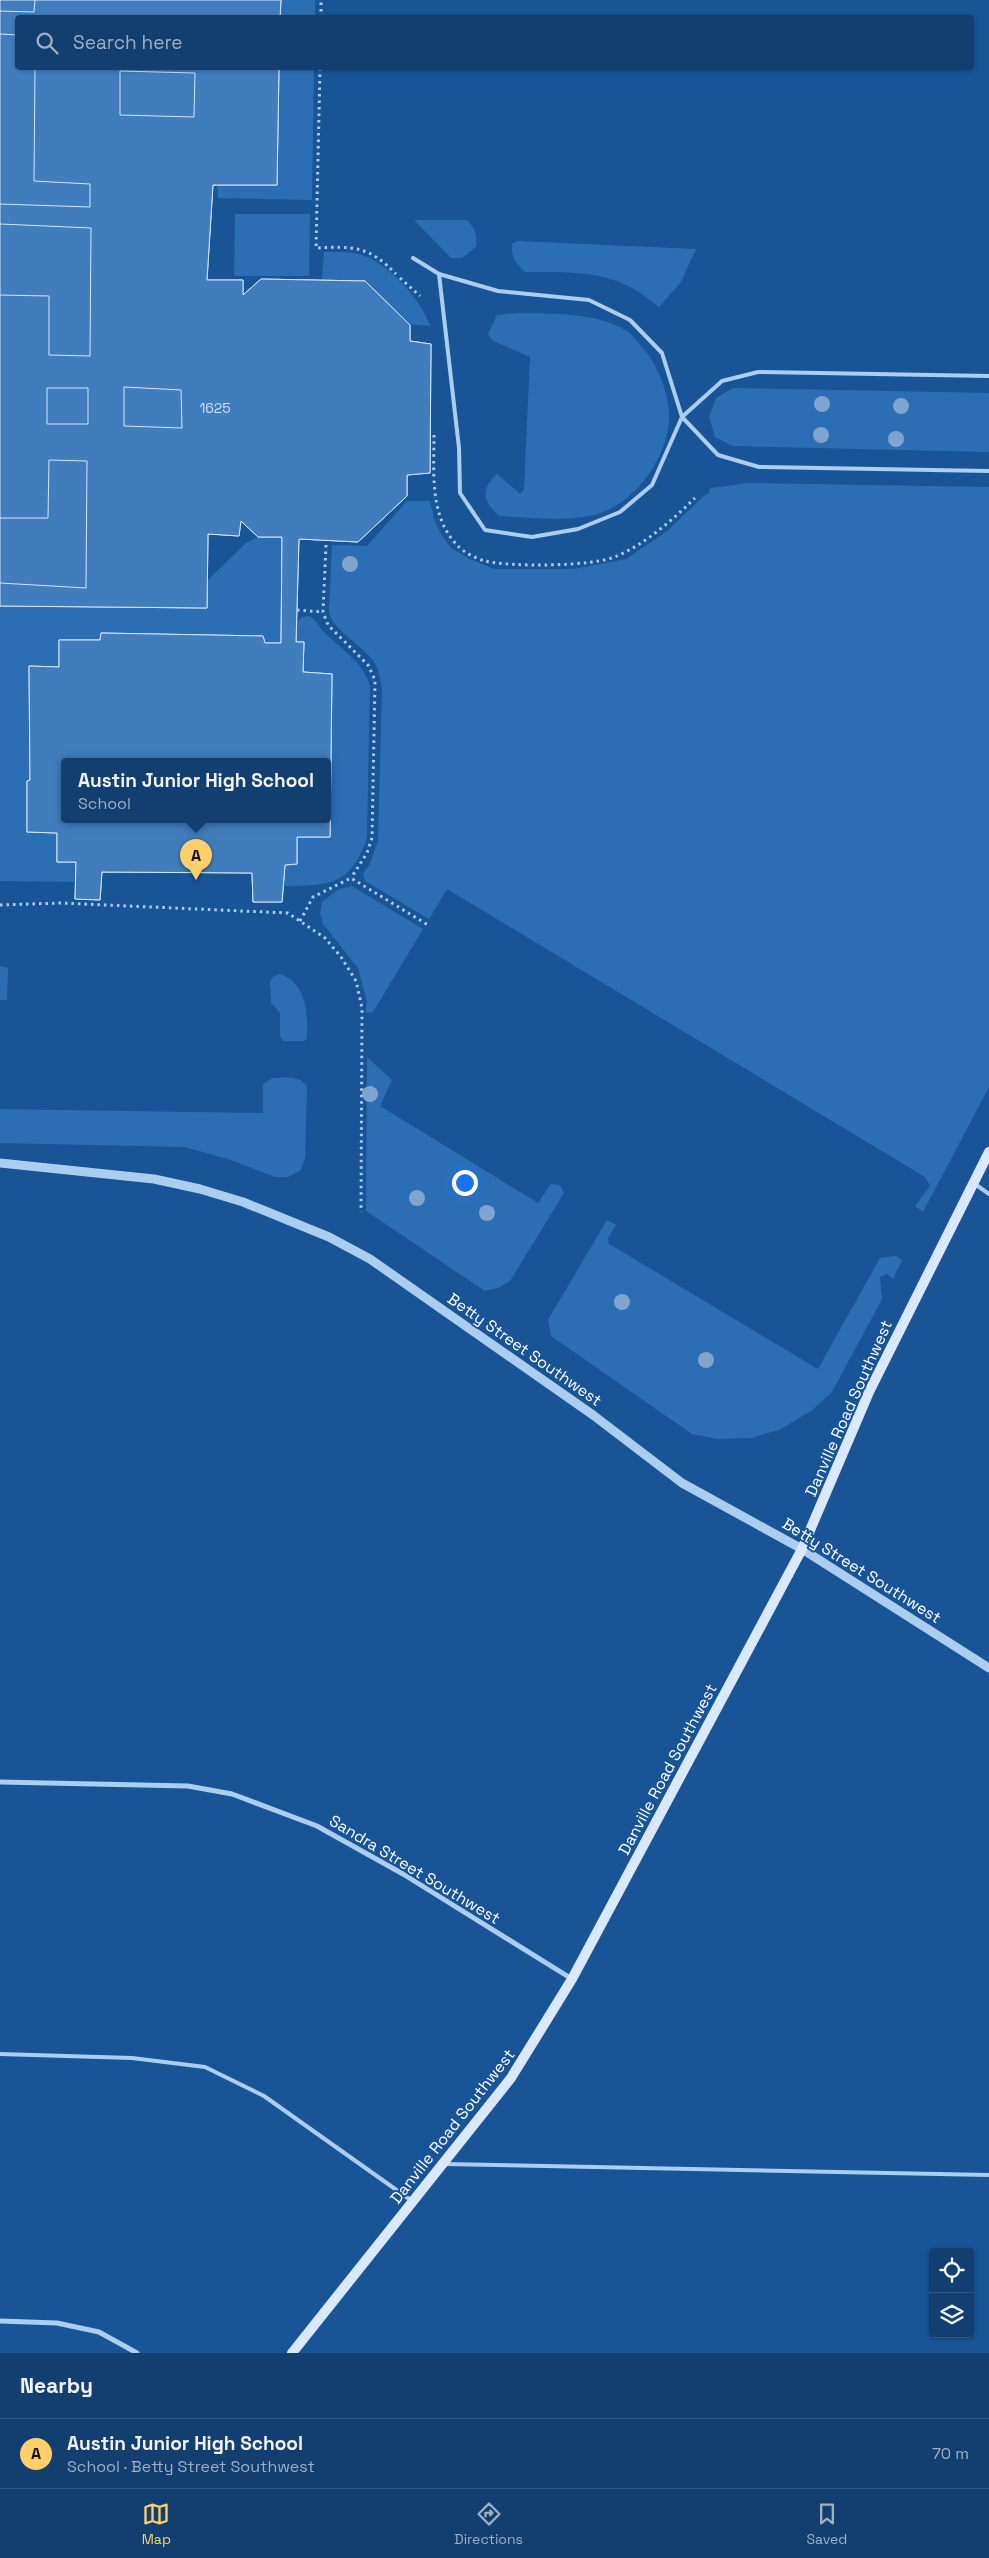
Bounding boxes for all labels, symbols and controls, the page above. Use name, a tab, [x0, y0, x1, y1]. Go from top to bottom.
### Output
search box	[15, 15, 974, 70]
icon: search	[33, 29, 61, 57]
text: Search here	[73, 30, 183, 55]
house number: 1625	[199, 399, 231, 417]
popup	[61, 758, 331, 823]
text: Austin Junior High School	[78, 768, 314, 793]
text: School	[78, 793, 131, 814]
pin: A	[180, 839, 212, 880]
your location	[452, 1170, 478, 1196]
street label: Betty Street Southwest	[443, 1288, 606, 1411]
street label: Danville Road Southwest	[800, 1317, 897, 1500]
street label: Betty Street Southwest	[778, 1513, 945, 1628]
street label: Danville Road Southwest	[613, 1680, 722, 1858]
street label: Sandra Street Southwest	[326, 1810, 504, 1929]
street label: Danville Road Southwest	[385, 2045, 519, 2208]
map controls	[929, 2248, 974, 2338]
button: locate	[929, 2248, 974, 2293]
button: layers	[929, 2293, 974, 2338]
text: Nearby	[20, 2372, 93, 2399]
text: Austin Junior High School	[67, 2431, 303, 2456]
text: A	[31, 2443, 41, 2464]
text: 70 m	[932, 2443, 969, 2464]
text: School · Betty Street Southwest	[67, 2456, 315, 2477]
tab: Map	[142, 2500, 171, 2548]
tab: Directions	[454, 2500, 523, 2548]
tab: Saved	[806, 2500, 847, 2548]

